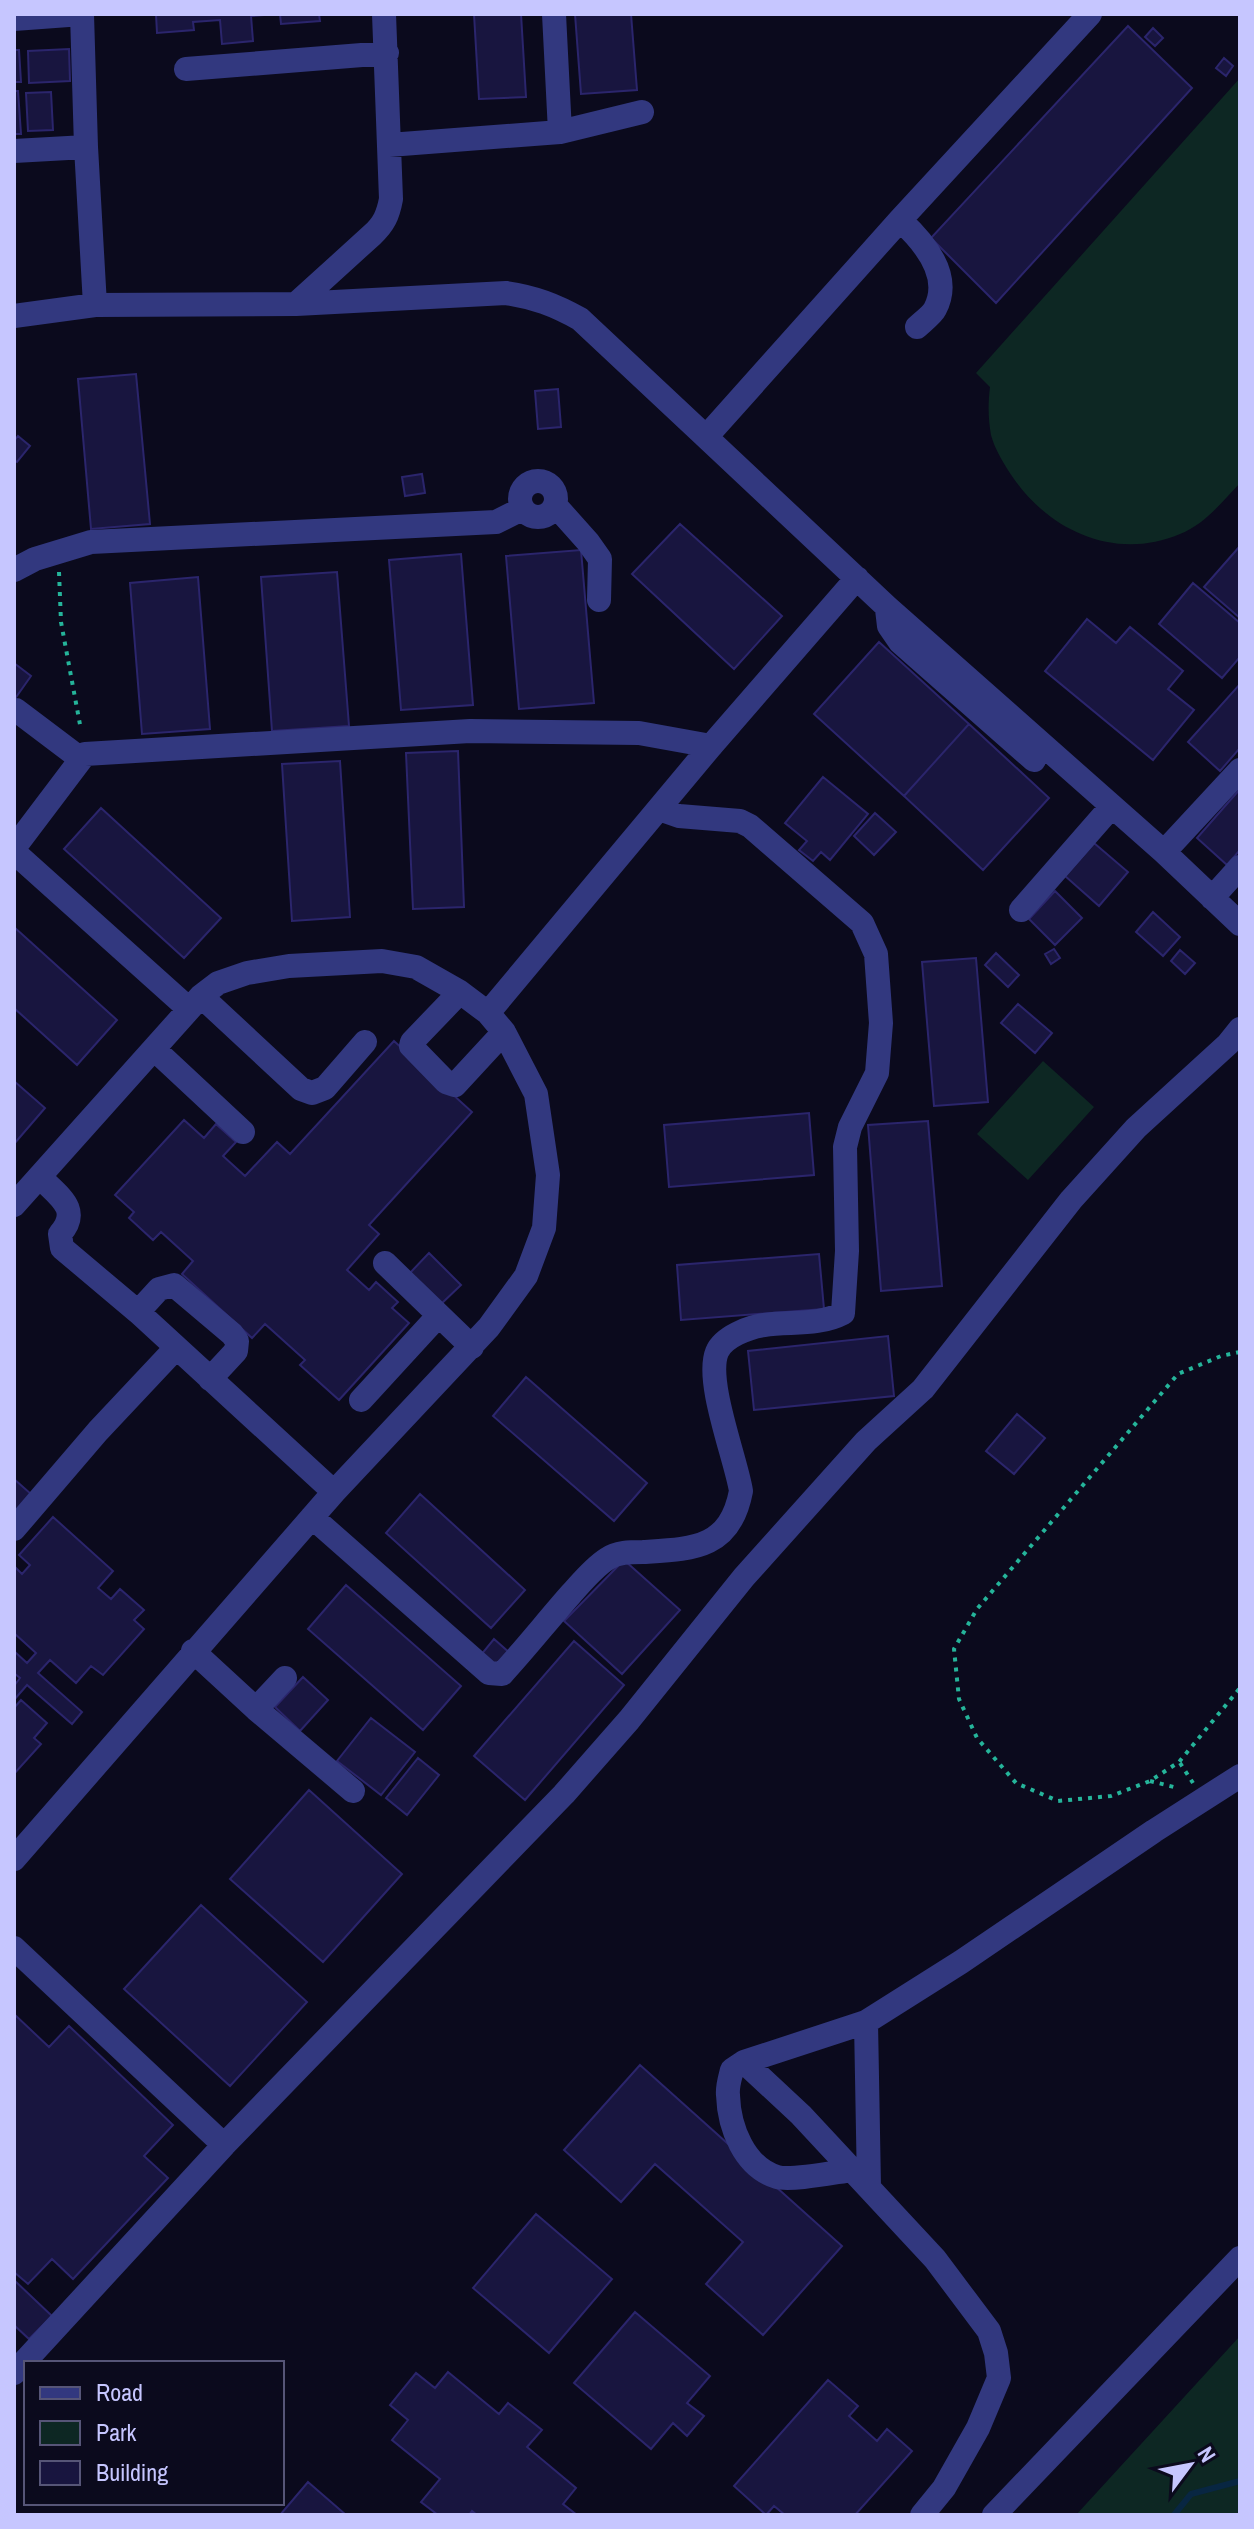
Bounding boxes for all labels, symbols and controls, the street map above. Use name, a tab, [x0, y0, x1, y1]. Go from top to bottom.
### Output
legend	[24, 2361, 284, 2505]
text: Road	[96, 2376, 143, 2408]
text: Park	[96, 2416, 137, 2448]
north arrow	[1150, 2425, 1230, 2505]
text: N	[1191, 2441, 1223, 2468]
text: Building	[96, 2456, 168, 2488]

